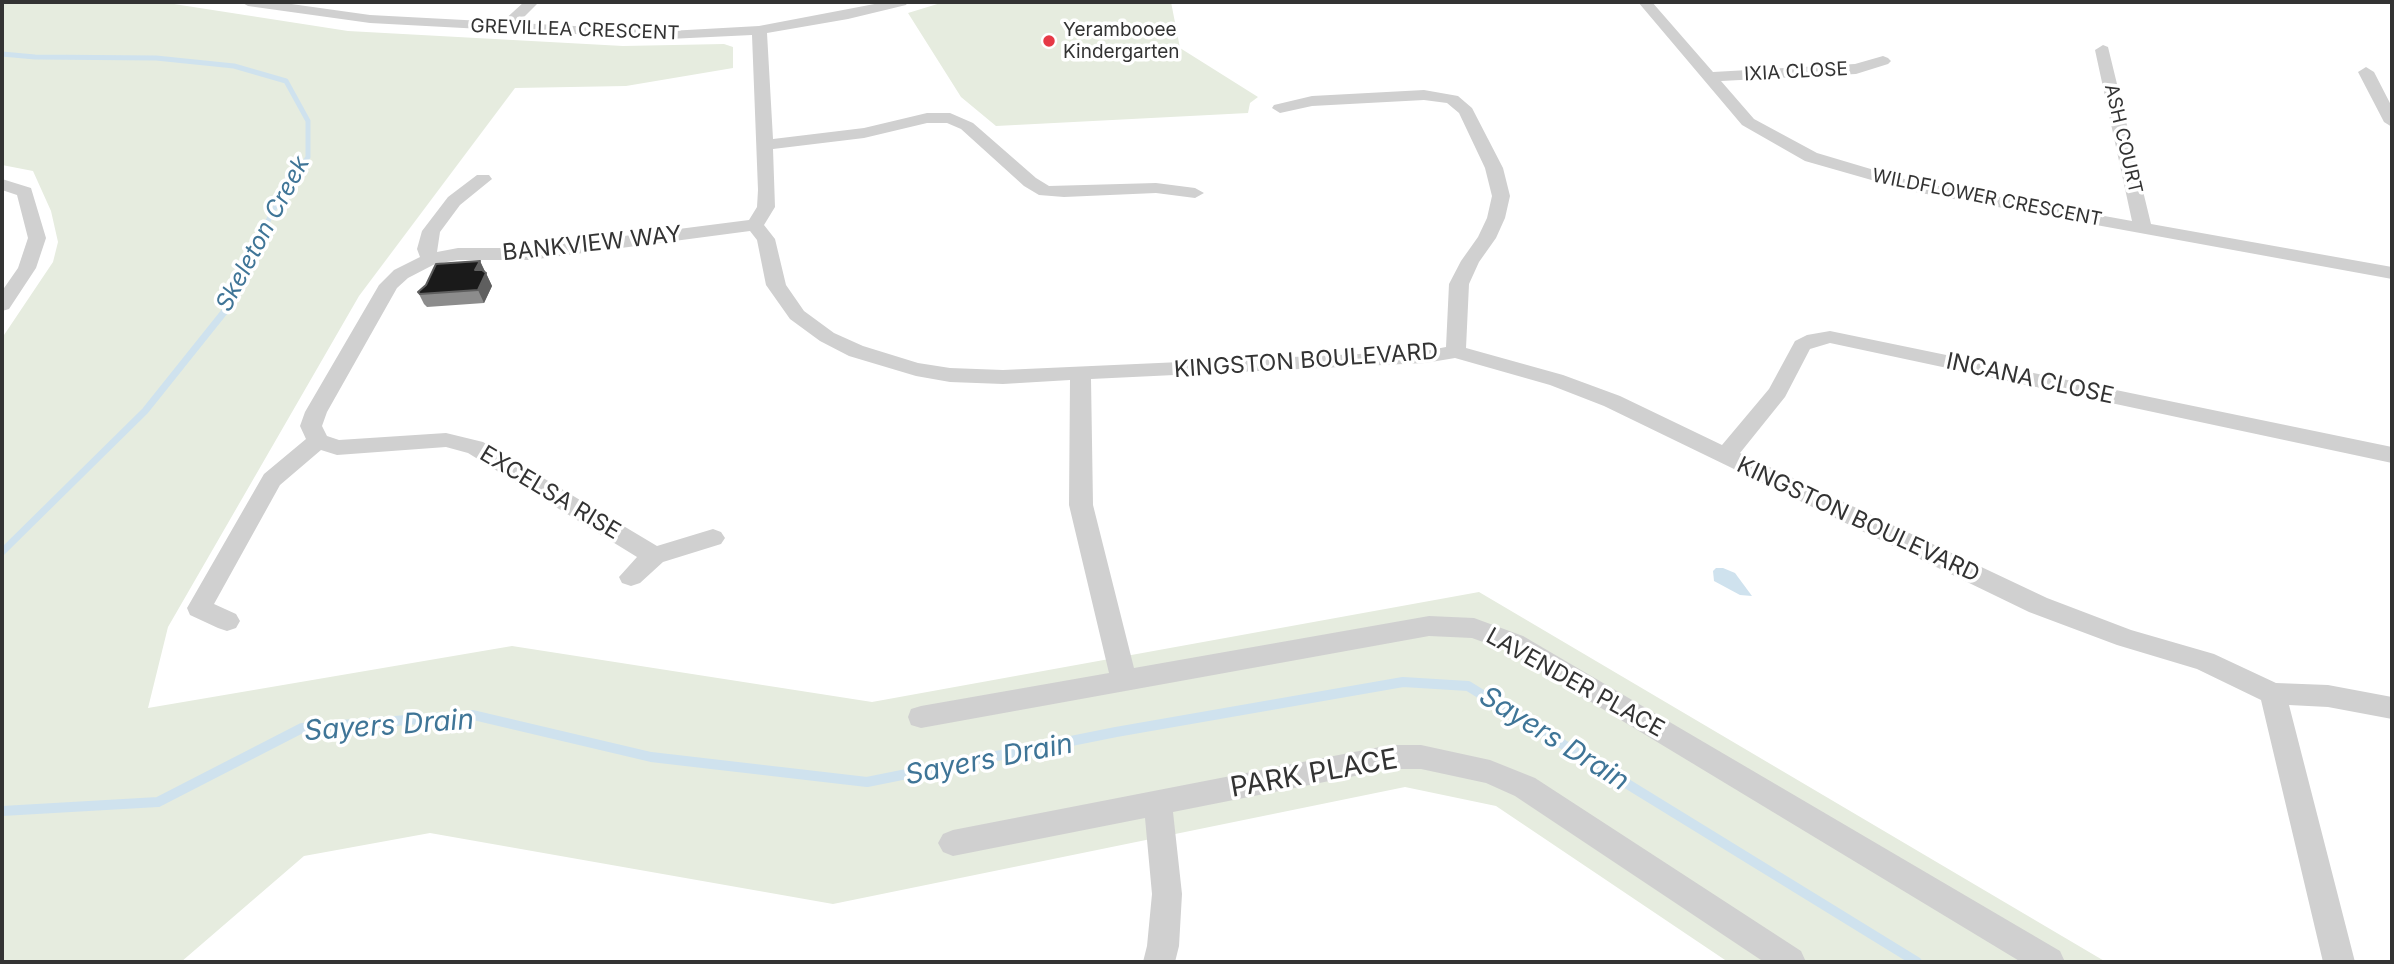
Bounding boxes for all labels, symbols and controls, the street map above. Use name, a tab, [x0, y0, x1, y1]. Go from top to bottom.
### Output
street label: GREVILLEA CRESCENT	[470, 15, 680, 45]
place label: Yerambooee Kindergarten	[1063, 19, 1180, 63]
marker: Yerambooee Kindergarten	[1041, 33, 1057, 49]
street label: IXIA CLOSE	[1744, 58, 1848, 86]
street label: ASH COURT	[2099, 82, 2147, 196]
water label: Skeleton Creek	[210, 152, 316, 316]
street label: WILDFLOWER CRESCENT	[1870, 165, 2104, 231]
street label: BANKVIEW WAY	[501, 221, 683, 267]
street label: KINGSTON BOULEVARD	[1173, 338, 1439, 384]
street label: INCANA CLOSE	[1944, 348, 2116, 410]
street label: EXCELSA RISE	[475, 440, 625, 546]
street label: KINGSTON BOULEVARD	[1732, 452, 1984, 588]
street label: LAVENDER PLACE	[1481, 623, 1669, 743]
water label: Sayers Drain	[1473, 680, 1635, 798]
water label: Sayers Drain	[303, 703, 475, 749]
water label: Sayers Drain	[902, 727, 1076, 793]
street label: PARK PLACE	[1228, 743, 1400, 805]

